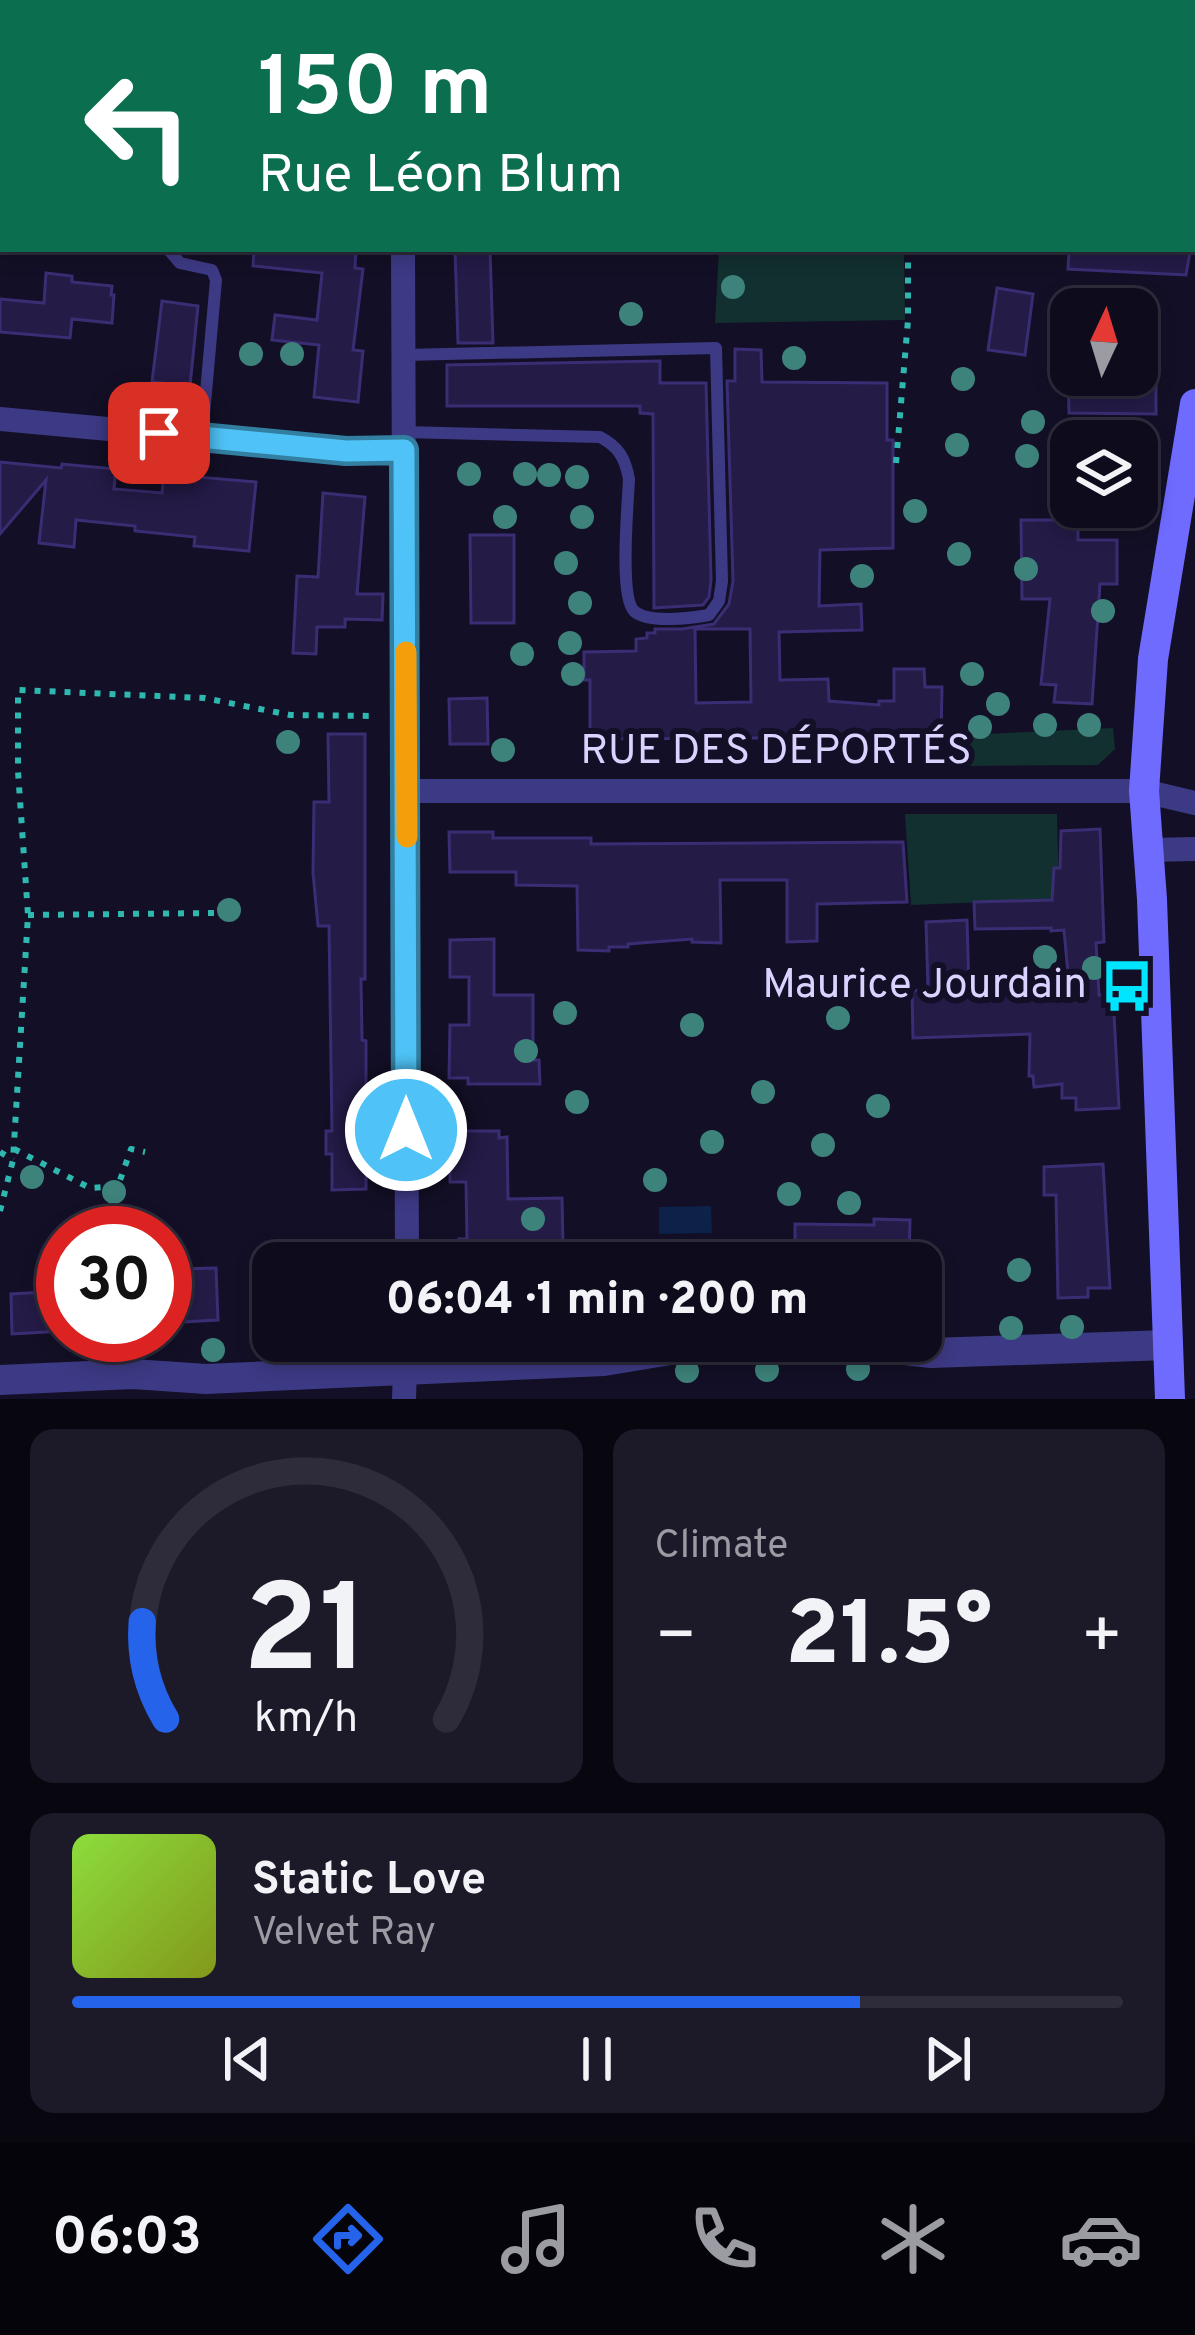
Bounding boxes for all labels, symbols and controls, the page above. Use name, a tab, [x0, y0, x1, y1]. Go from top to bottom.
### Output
text: 150 m	[258, 39, 493, 145]
icon: left	[60, 48, 216, 204]
text: Rue Léon Blum	[258, 143, 623, 212]
north arrow	[1050, 288, 1158, 396]
map controls	[1050, 288, 1158, 528]
pin	[108, 382, 210, 484]
icon: arrive	[126, 400, 192, 466]
button: layers	[1050, 420, 1158, 528]
street label: RUE DES DÉPORTÉS	[580, 724, 972, 779]
bus stop icon: Maurice Jourdain	[1098, 957, 1156, 1015]
place label: Maurice Jourdain	[762, 960, 1087, 1013]
position arrow	[343, 1067, 469, 1193]
speed limit sign: 30	[36, 1206, 192, 1362]
text: 06:04 · 1 min · 200 m	[386, 1273, 808, 1330]
text: Climate	[655, 1523, 788, 1572]
text: 21	[243, 1558, 369, 1716]
text: 21.5°	[785, 1583, 992, 1696]
text: −	[655, 1598, 697, 1681]
text: +	[1080, 1598, 1123, 1681]
text: km/h	[254, 1693, 358, 1747]
text: Static Love	[252, 1853, 486, 1910]
text: Velvet Ray	[252, 1910, 436, 1959]
icon: previous	[214, 2026, 280, 2092]
icon: pause	[564, 2026, 630, 2092]
icon: next	[915, 2026, 981, 2092]
icon: directions	[306, 2197, 390, 2281]
icon: music	[494, 2197, 578, 2281]
icon: phone	[682, 2197, 766, 2281]
icon: climate	[871, 2197, 955, 2281]
icon: car	[1059, 2197, 1143, 2281]
text: 06:03	[52, 2205, 202, 2274]

